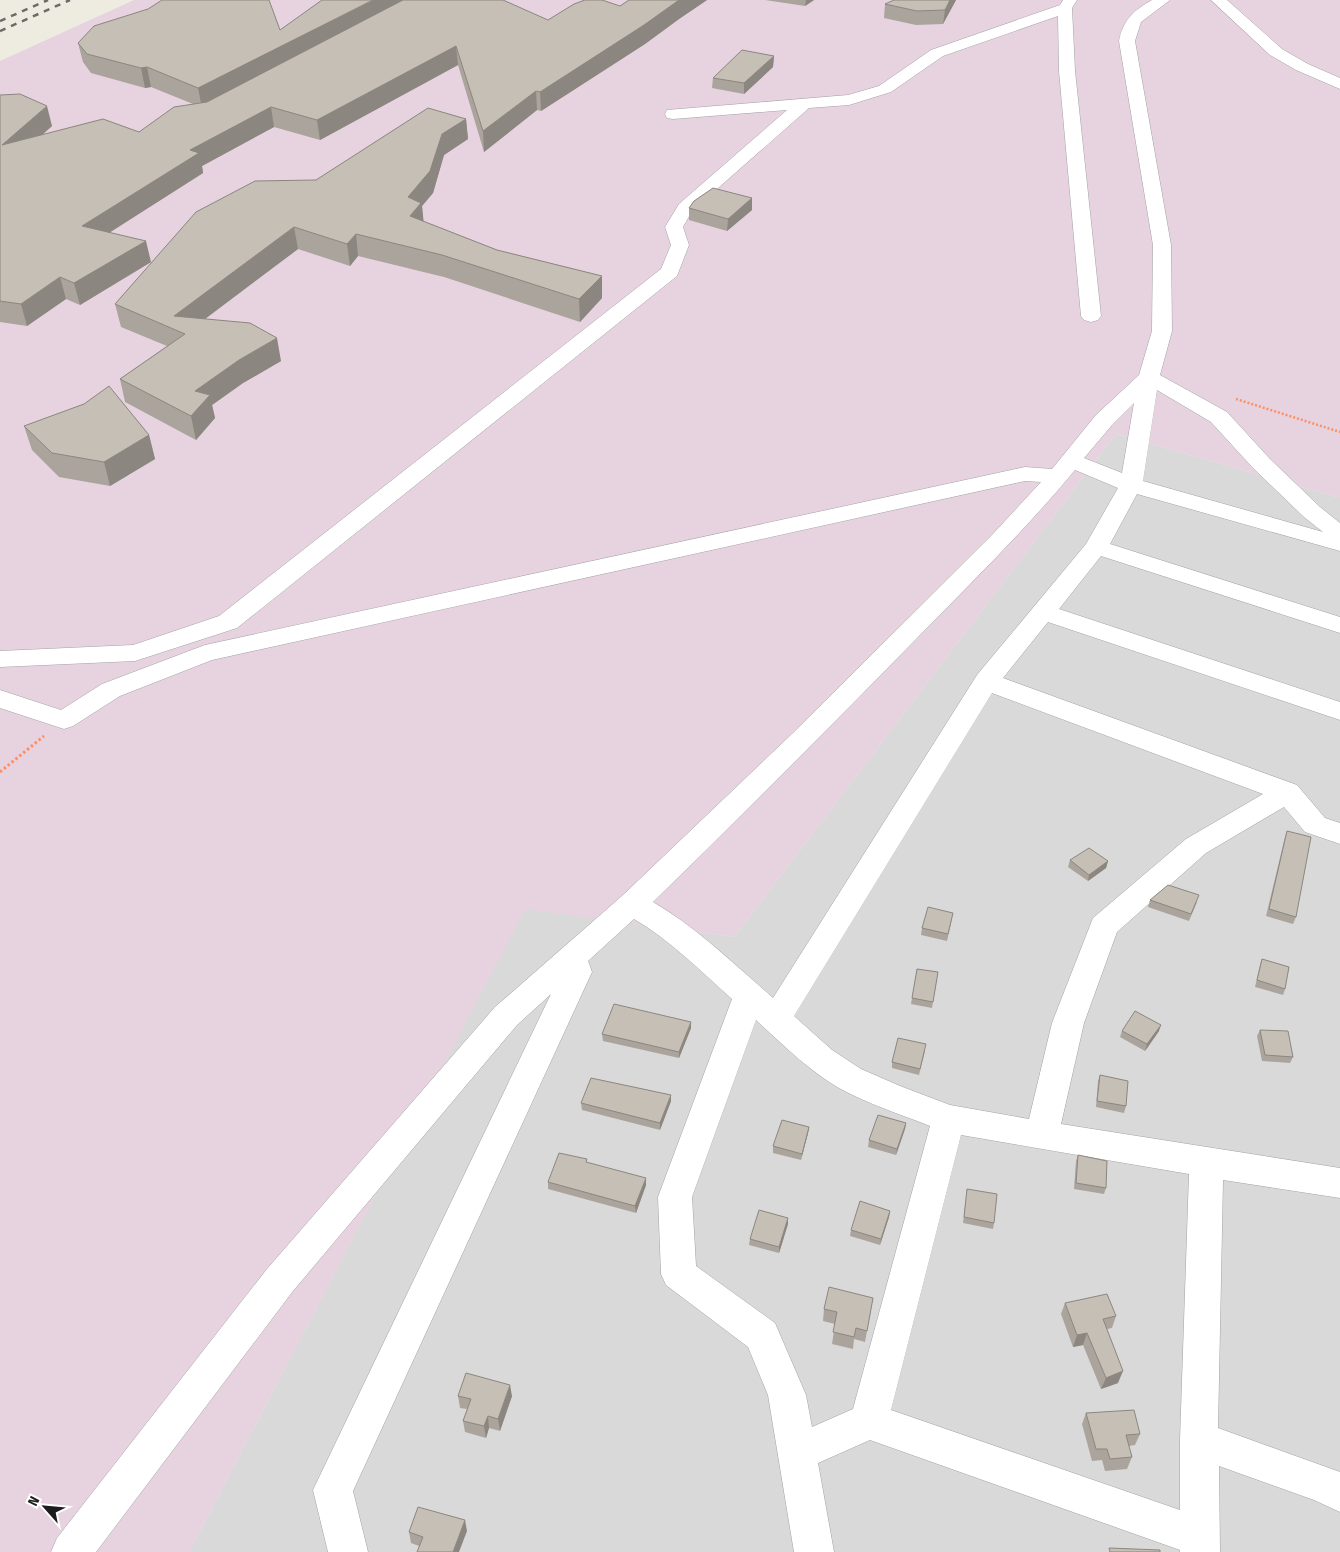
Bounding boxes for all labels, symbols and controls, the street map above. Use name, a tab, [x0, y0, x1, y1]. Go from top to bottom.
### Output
north arrow	[20, 1482, 70, 1532]
text: N	[24, 1494, 43, 1509]

